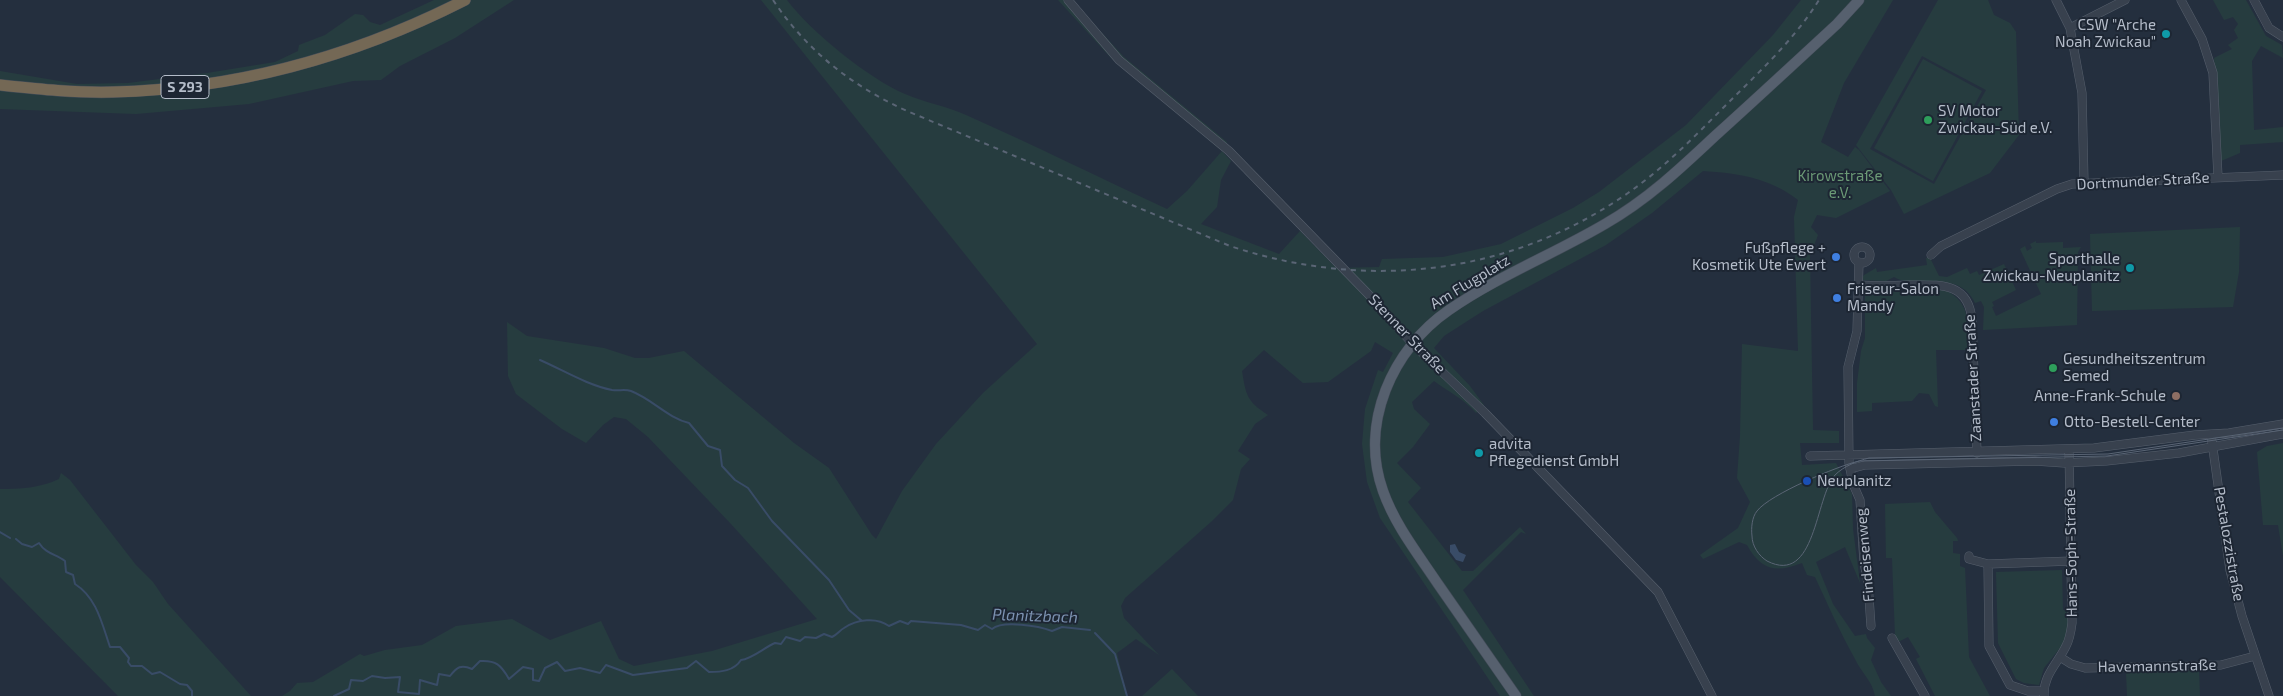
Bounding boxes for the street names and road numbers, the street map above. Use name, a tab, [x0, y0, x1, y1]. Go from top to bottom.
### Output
road number: S 293	[161, 75, 209, 98]
street label: Dortmunder Straße	[2076, 169, 2210, 193]
street label: Am Flugplatz	[1427, 251, 1513, 313]
street label: Stenner Straße	[1365, 291, 1449, 377]
street label: Zaanstader Straße	[1961, 314, 1985, 442]
street label: Pestalozzistraße	[2210, 485, 2248, 603]
street label: Hans-Soph-Straße	[2061, 489, 2081, 617]
street label: Findeisenweg	[1852, 507, 1878, 603]
street label: Havemannstraße	[2097, 656, 2217, 676]

